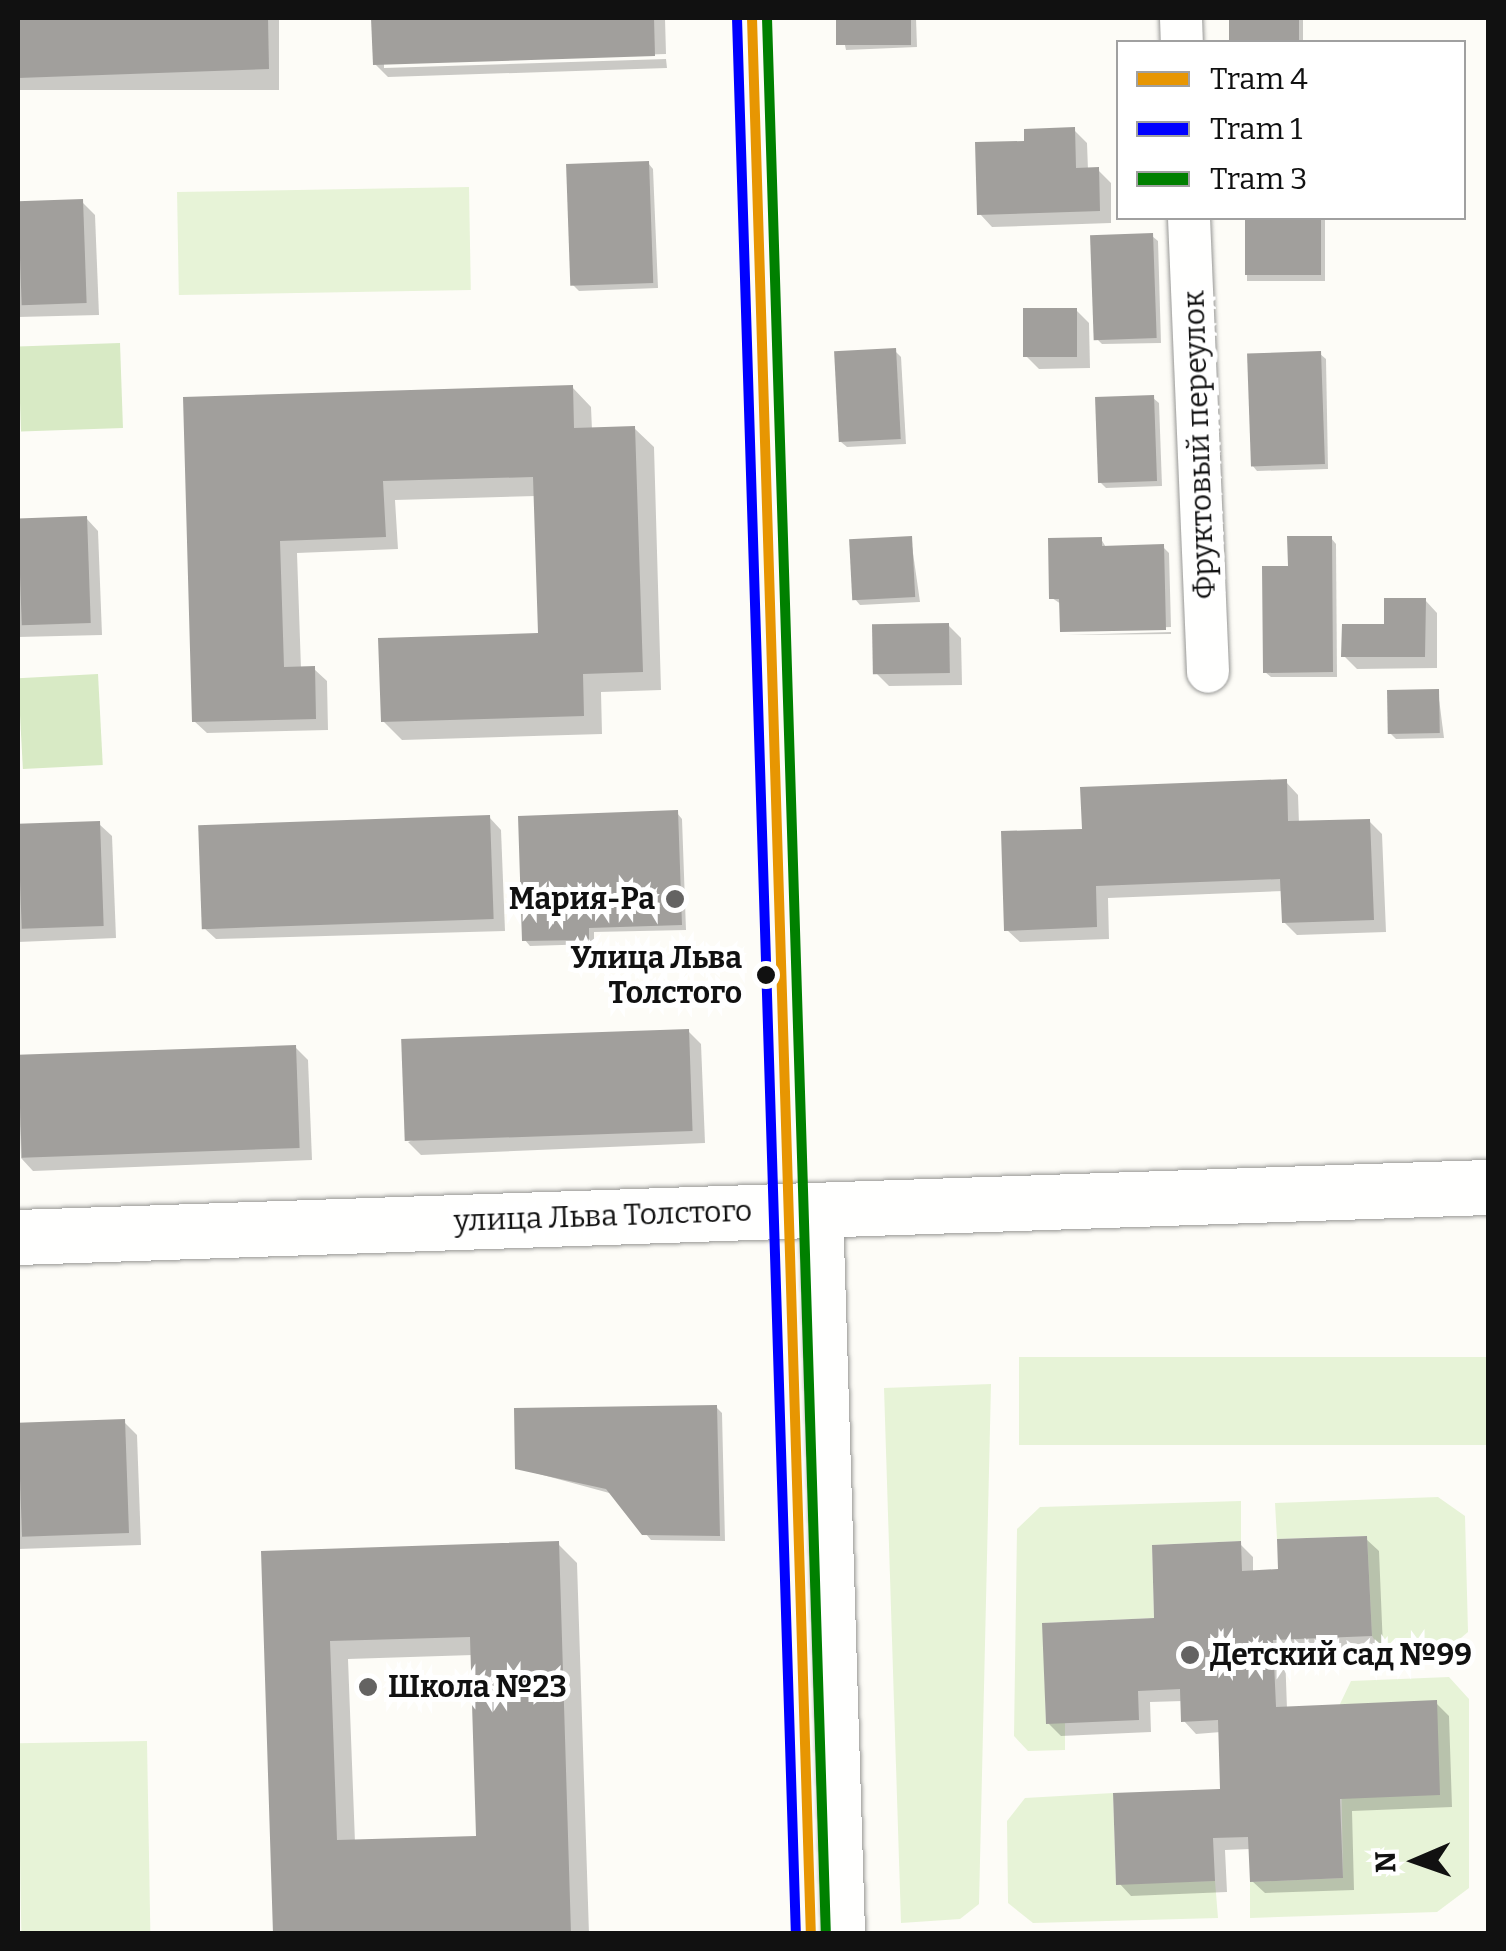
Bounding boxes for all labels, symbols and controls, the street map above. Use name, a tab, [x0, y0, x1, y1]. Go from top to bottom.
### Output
legend	[1116, 40, 1466, 220]
text: Tram 4	[1210, 61, 1308, 97]
text: Tram 1	[1210, 111, 1302, 147]
text: Tram 3	[1210, 161, 1307, 197]
street label: Фруктовый переулок	[1176, 290, 1222, 600]
place label: Мария-Ра	[509, 881, 655, 917]
marker: Мария-Ра	[664, 888, 686, 910]
place label: Улица Льва Толстого	[571, 940, 742, 1010]
marker: Улица Льва Толстого	[751, 960, 781, 990]
street label: улица Льва Толстого	[453, 1193, 753, 1239]
place label: Детский сад №99	[1210, 1637, 1472, 1673]
marker: Детский сад №99	[1179, 1644, 1201, 1666]
place label: Школа №23	[388, 1669, 567, 1705]
marker: Школа №23	[357, 1676, 379, 1698]
north arrow	[1366, 1811, 1466, 1911]
text: N	[1369, 1851, 1402, 1873]

